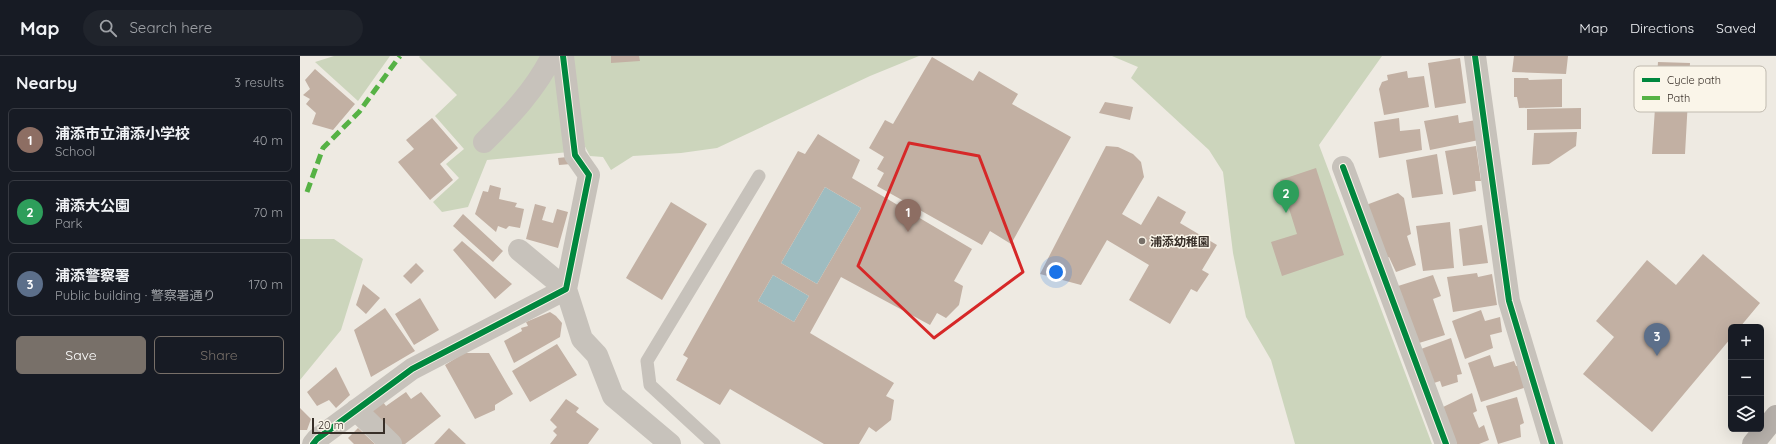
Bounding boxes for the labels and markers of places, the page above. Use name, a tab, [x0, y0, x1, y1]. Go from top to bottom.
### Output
pin: 2	[1273, 180, 1299, 213]
pin: 1	[895, 199, 921, 232]
place label: 浦添幼稚園	[1150, 234, 1210, 249]
marker: 浦添幼稚園	[1137, 236, 1147, 246]
pin: 3	[1644, 323, 1670, 356]

